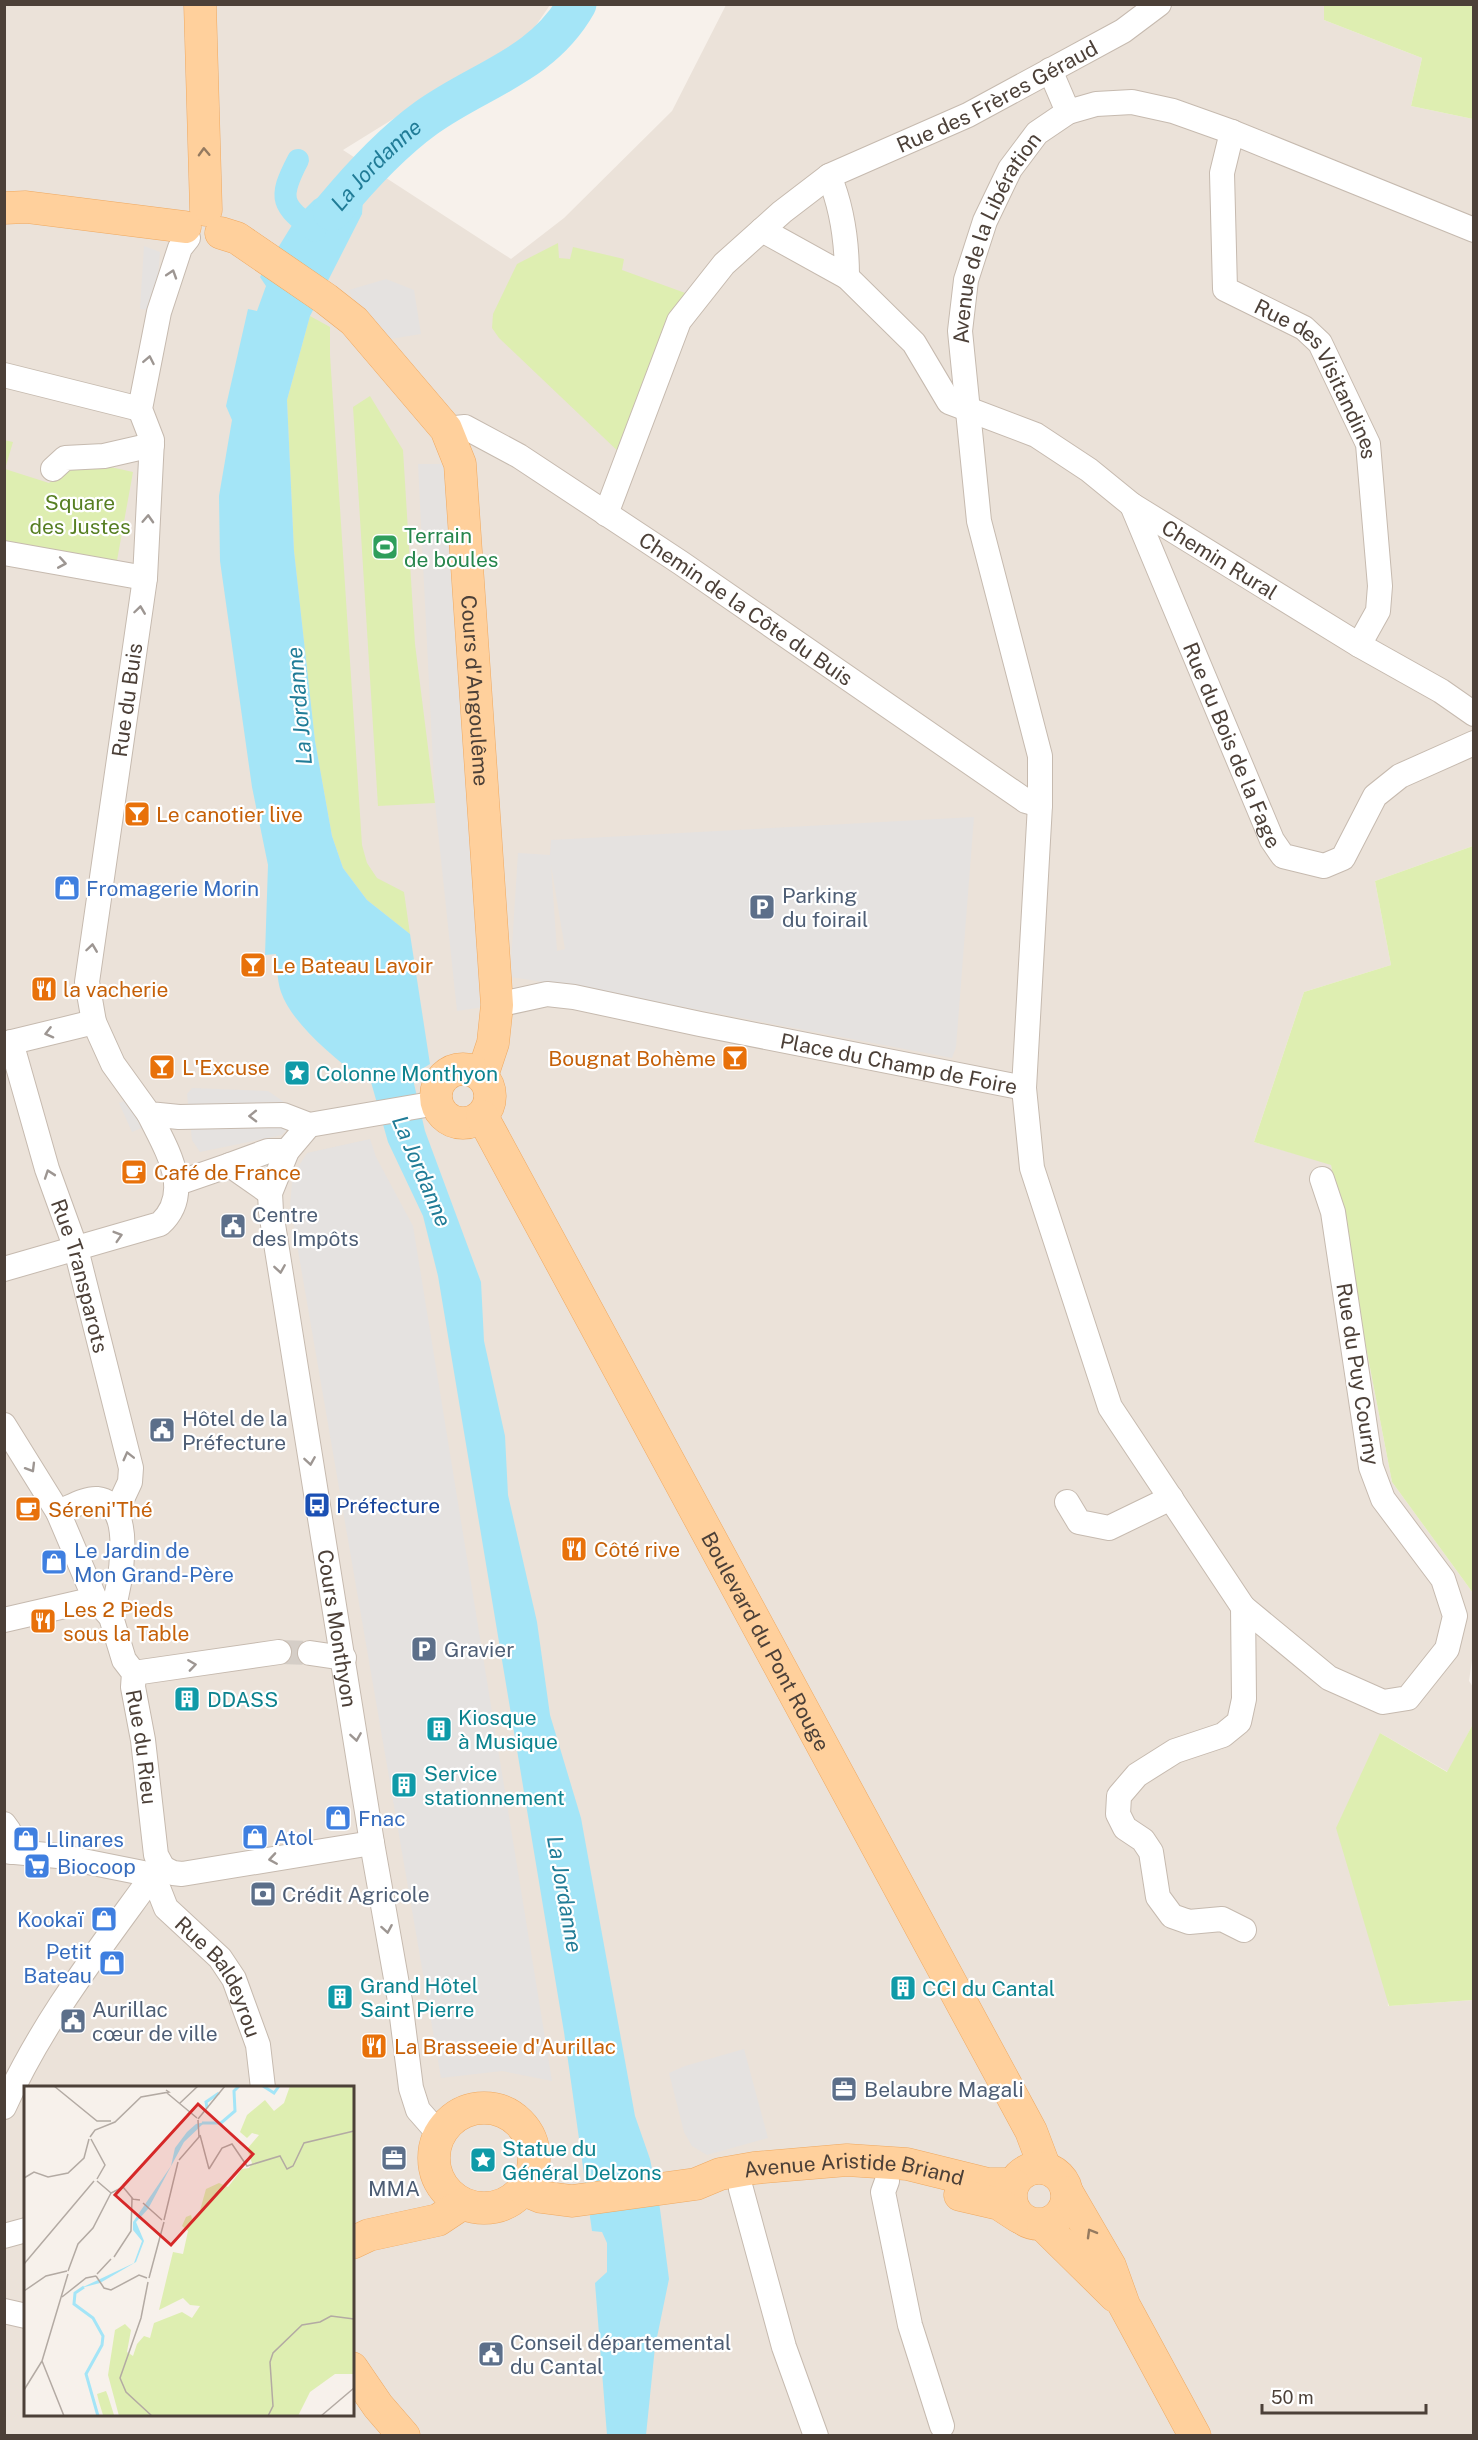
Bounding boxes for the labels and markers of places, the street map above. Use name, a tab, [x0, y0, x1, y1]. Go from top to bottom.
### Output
place label: Terrain de boules	[404, 523, 498, 572]
sports icon: Terrain de boules	[370, 532, 400, 562]
bar icon: Le canotier live	[122, 799, 152, 829]
place label: Le canotier live	[156, 802, 303, 827]
shop icon: Fromagerie Morin	[52, 873, 82, 903]
place label: Fromagerie Morin	[86, 876, 259, 901]
place label: Parking du foirail	[782, 883, 868, 932]
parking icon: Parking du foirail	[747, 892, 777, 922]
bar icon: Le Bateau Lavoir	[238, 950, 268, 980]
place label: Le Bateau Lavoir	[272, 953, 433, 978]
restaurant icon: la vacherie	[29, 974, 59, 1004]
place label: la vacherie	[63, 977, 168, 1002]
bar icon: Bougnat Bohème	[720, 1043, 750, 1073]
place label: Bougnat Bohème	[548, 1046, 716, 1071]
bar icon: L'Excuse	[147, 1052, 177, 1082]
place label: L'Excuse	[182, 1055, 270, 1080]
place icon: Colonne Monthyon	[282, 1058, 312, 1088]
place label: Colonne Monthyon	[316, 1061, 498, 1086]
cafe icon: Café de France	[119, 1157, 149, 1187]
place label: Café de France	[154, 1160, 301, 1185]
place label: Centre des Impôts	[252, 1202, 359, 1251]
public building icon: Centre des Impôts	[218, 1211, 248, 1241]
place label: Hôtel de la Préfecture	[182, 1406, 288, 1455]
public building icon: Hôtel de la Préfecture	[147, 1415, 177, 1445]
bus stop icon: Préfecture	[302, 1490, 332, 1520]
place label: Préfecture	[336, 1493, 440, 1518]
cafe icon: Séreni'Thé	[13, 1494, 43, 1524]
place label: Séreni'Thé	[48, 1497, 153, 1522]
restaurant icon: Côté rive	[559, 1534, 589, 1564]
place label: Côté rive	[594, 1537, 680, 1562]
place label: Le Jardin de Mon Grand-Père	[74, 1538, 234, 1587]
shop icon: Le Jardin de Mon Grand-Père	[39, 1547, 69, 1577]
place label: Les 2 Pieds sous la Table	[63, 1597, 189, 1646]
restaurant icon: Les 2 Pieds sous la Table	[28, 1606, 58, 1636]
parking icon: Gravier	[409, 1634, 439, 1664]
place label: Gravier	[444, 1637, 514, 1662]
building icon: DDASS	[172, 1684, 202, 1714]
place label: DDASS	[207, 1687, 278, 1712]
place label: Kiosque à Musique	[458, 1705, 558, 1754]
building icon: Kiosque à Musique	[424, 1714, 454, 1744]
place label: Service stationnement	[424, 1761, 565, 1810]
building icon: Service stationnement	[389, 1770, 419, 1800]
shop icon: Fnac	[323, 1803, 353, 1833]
place label: Fnac	[358, 1806, 406, 1831]
shop icon: Atol	[240, 1822, 270, 1852]
shop icon: Llinares	[11, 1824, 41, 1854]
place label: Atol	[274, 1825, 314, 1850]
place label: Llinares	[46, 1827, 124, 1852]
supermarket icon: Biocoop	[22, 1851, 52, 1881]
place label: Biocoop	[57, 1854, 136, 1879]
bank icon: Crédit Agricole	[248, 1879, 278, 1909]
place label: Crédit Agricole	[282, 1882, 430, 1907]
shop icon: Kookaï	[89, 1904, 119, 1934]
place label: Kookaï	[17, 1907, 85, 1932]
place label: Petit Bateau	[23, 1939, 92, 1988]
shop icon: Petit Bateau	[97, 1948, 127, 1978]
place label: Grand Hôtel Saint Pierre	[360, 1973, 478, 2022]
building icon: CCI du Cantal	[888, 1973, 918, 2003]
place label: CCI du Cantal	[922, 1976, 1055, 2001]
building icon: Grand Hôtel Saint Pierre	[325, 1982, 355, 2012]
place label: Aurillac cœur de ville	[92, 1997, 218, 2046]
public building icon: Aurillac cœur de ville	[58, 2006, 88, 2036]
restaurant icon: La Brasseeie d'Aurillac	[359, 2031, 389, 2061]
place label: La Brasseeie d'Aurillac	[394, 2034, 616, 2059]
office icon: Belaubre Magali	[829, 2074, 859, 2104]
place label: Belaubre Magali	[864, 2077, 1024, 2102]
place label: Statue du Général Delzons	[502, 2136, 662, 2185]
office icon: MMA	[379, 2143, 409, 2173]
place icon: Statue du Général Delzons	[468, 2145, 498, 2175]
place label: MMA	[368, 2176, 420, 2201]
place label: Conseil départemental du Cantal	[510, 2330, 731, 2379]
public building icon: Conseil départemental du Cantal	[476, 2339, 506, 2369]

